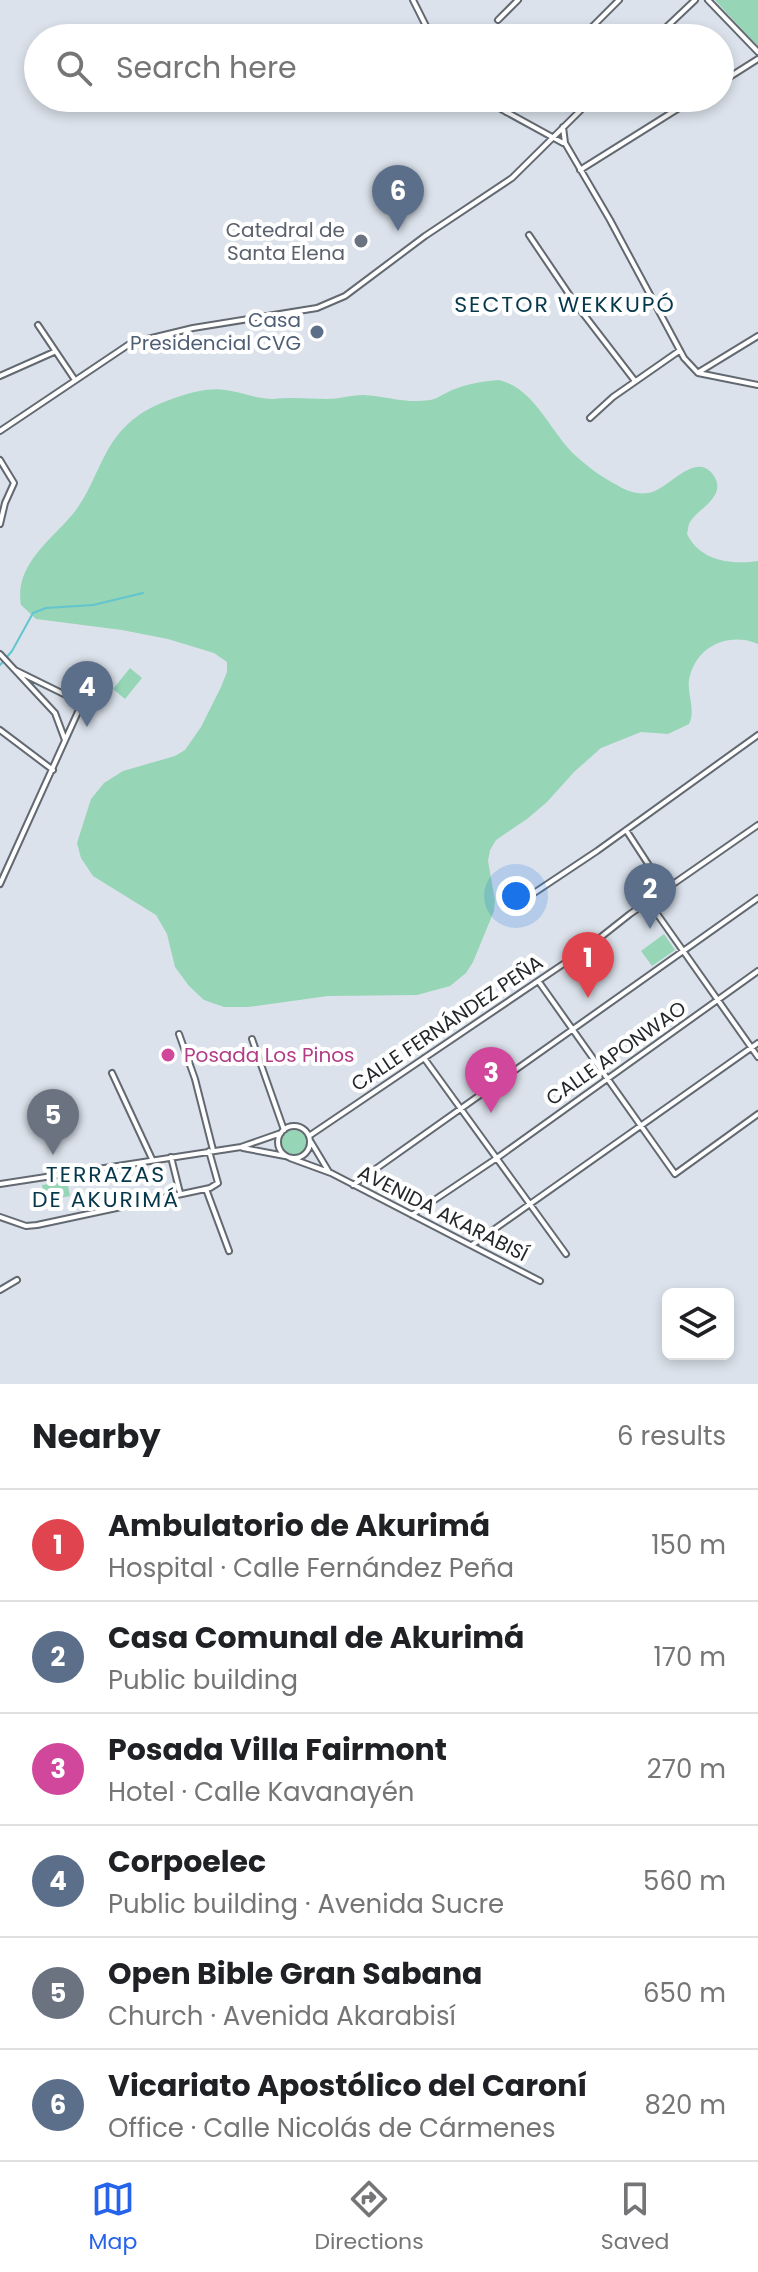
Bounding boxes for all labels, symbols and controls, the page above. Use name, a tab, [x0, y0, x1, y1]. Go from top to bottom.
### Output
search box	[24, 24, 734, 112]
icon: search	[52, 46, 96, 90]
text: Search here	[116, 46, 297, 89]
pin: 6	[372, 165, 424, 231]
place label: Catedral de Santa Elena	[226, 216, 345, 267]
marker: Catedral de Santa Elena	[352, 232, 370, 250]
district label: SECTOR WEKKUPÓ	[454, 289, 676, 320]
place label: Casa Presidencial CVG	[130, 306, 301, 357]
marker: Casa Presidencial CVG	[308, 323, 326, 341]
pin: 4	[61, 661, 113, 727]
pin: 2	[624, 863, 676, 929]
your location	[496, 876, 536, 916]
pin: 1	[562, 932, 614, 998]
street label: CALLE FERNÁNDEZ PEÑA	[346, 948, 548, 1098]
street label: CALLE APONWAO	[540, 994, 692, 1112]
place label: Posada Los Pinos	[184, 1041, 354, 1069]
marker: Posada Los Pinos	[159, 1046, 177, 1064]
pin: 3	[465, 1047, 517, 1113]
pin: 5	[27, 1089, 79, 1155]
street label: AVENIDA AKARABISÍ	[353, 1158, 533, 1268]
district label: TERRAZAS DE AKURIMÁ	[32, 1159, 180, 1215]
map controls	[662, 1288, 734, 1360]
button: layers	[662, 1288, 734, 1360]
text: Nearby	[32, 1412, 161, 1460]
text: 6 results	[617, 1418, 726, 1454]
text: Ambulatorio de Akurimá	[108, 1504, 490, 1547]
text: 1	[53, 1527, 63, 1563]
text: 150 m	[651, 1527, 726, 1563]
text: Hospital · Calle Fernández Peña	[108, 1550, 514, 1586]
text: Casa Comunal de Akurimá	[108, 1616, 524, 1659]
text: 2	[51, 1639, 65, 1675]
text: 170 m	[653, 1639, 726, 1675]
text: Public building	[108, 1662, 298, 1698]
text: Posada Villa Fairmont	[108, 1728, 447, 1771]
text: 3	[50, 1751, 66, 1787]
text: 270 m	[647, 1751, 726, 1787]
text: Hotel · Calle Kavanayén	[108, 1774, 414, 1810]
text: Corpoelec	[108, 1840, 266, 1883]
text: 4	[49, 1863, 67, 1899]
text: 560 m	[643, 1863, 726, 1899]
text: Public building · Avenida Sucre	[108, 1886, 504, 1922]
text: Open Bible Gran Sabana	[108, 1952, 483, 1995]
text: 5	[50, 1975, 66, 2011]
text: 650 m	[643, 1975, 726, 2011]
text: Church · Avenida Akarabisí	[108, 1998, 456, 2034]
text: Vicariato Apostólico del Caroní	[108, 2064, 587, 2107]
text: 6	[50, 2087, 66, 2123]
text: 820 m	[645, 2087, 726, 2123]
text: Office · Calle Nicolás de Cármenes	[108, 2110, 556, 2146]
tab: Map	[89, 2177, 137, 2258]
tab: Directions	[314, 2177, 424, 2258]
tab: Saved	[601, 2177, 669, 2258]

